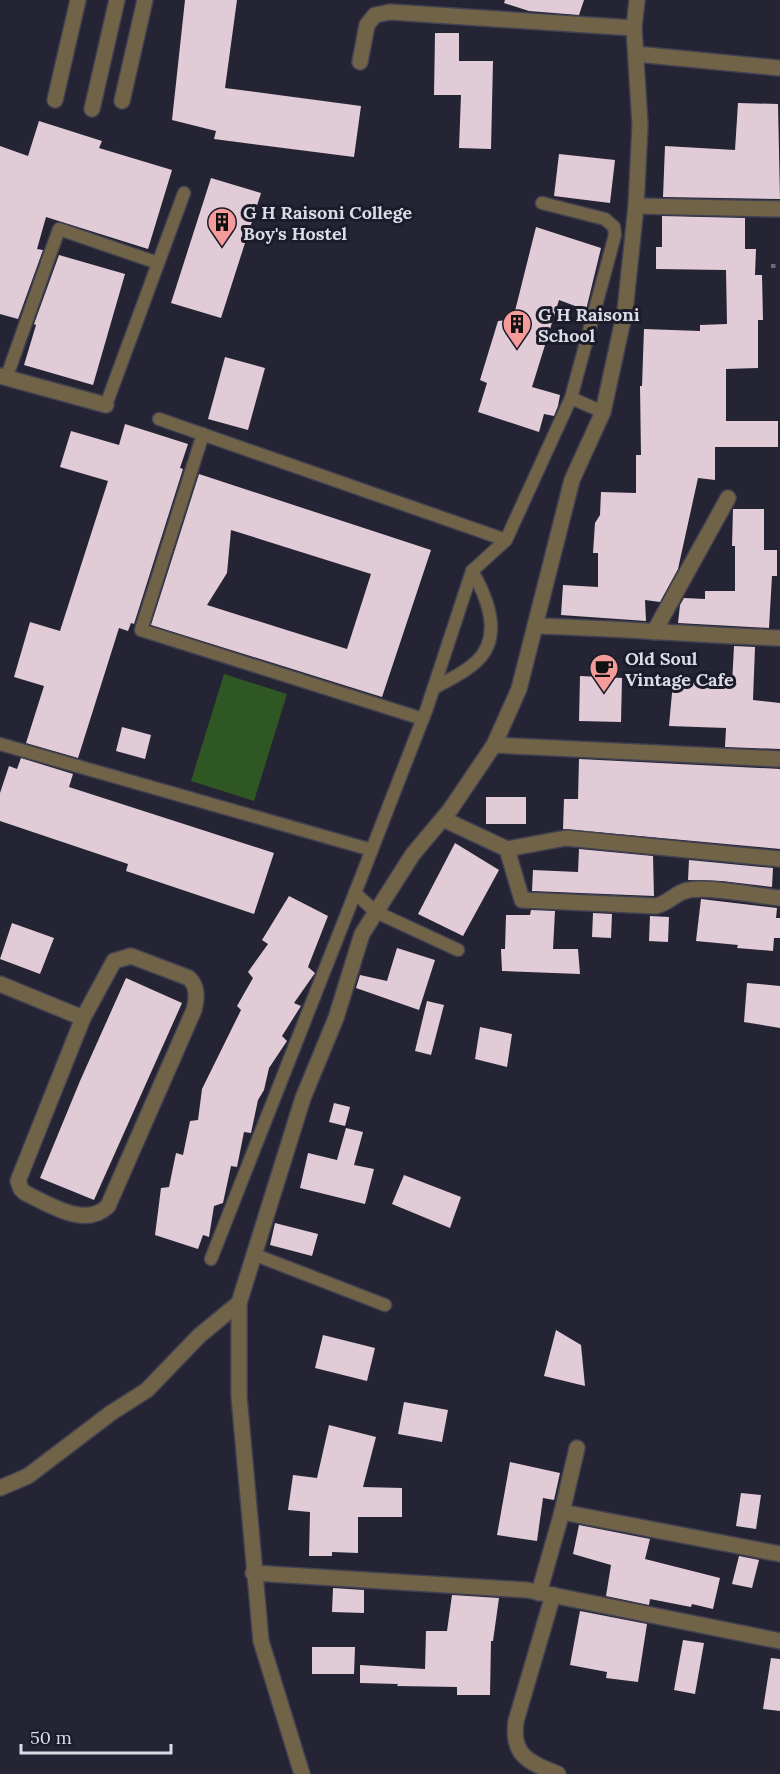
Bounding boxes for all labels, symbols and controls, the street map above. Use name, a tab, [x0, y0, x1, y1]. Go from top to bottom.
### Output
place label: G H Raisoni College Boy's Hostel	[243, 201, 413, 245]
building icon: G H Raisoni College Boy's Hostel	[206, 206, 238, 248]
place label: G H Raisoni School	[538, 303, 640, 347]
building icon: G H Raisoni School	[501, 308, 533, 350]
place label: Old Soul Vintage Cafe	[625, 647, 734, 691]
cafe icon: Old Soul Vintage Cafe	[588, 652, 620, 694]
scale bar	[21, 1717, 171, 1755]
text: 50 m	[30, 1726, 72, 1749]

